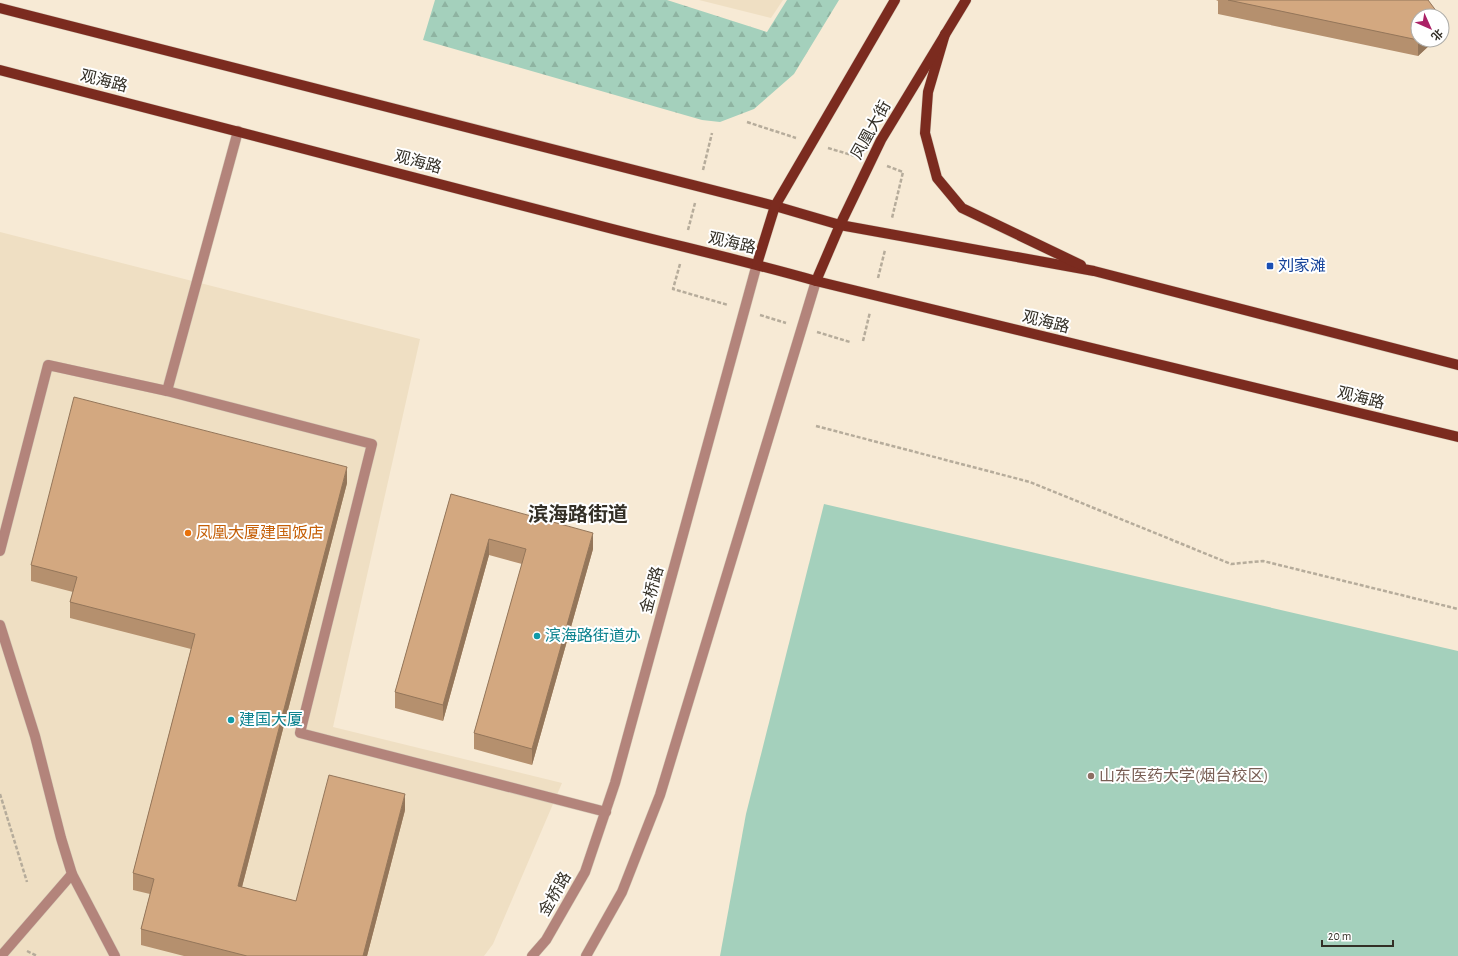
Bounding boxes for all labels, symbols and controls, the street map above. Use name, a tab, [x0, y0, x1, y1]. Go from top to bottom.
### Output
north arrow	[1410, 8, 1450, 48]
text: 北	[1429, 27, 1444, 42]
street label: 观海路	[79, 66, 129, 95]
street label: 凤凰大街	[848, 98, 894, 162]
street label: 观海路	[393, 147, 444, 176]
street label: 观海路	[707, 229, 757, 256]
place label: 刘家滩	[1278, 257, 1326, 274]
marker: 刘家滩	[1265, 261, 1275, 271]
street label: 观海路	[1021, 307, 1071, 336]
street label: 观海路	[1336, 383, 1386, 412]
district label: 滨海路街道	[528, 503, 628, 525]
place label: 凤凰大厦建国饭店	[196, 524, 324, 541]
marker: 凤凰大厦建国饭店	[183, 528, 193, 538]
street label: 金桥路	[637, 564, 666, 615]
place label: 滨海路街道办	[545, 627, 641, 644]
marker: 滨海路街道办	[532, 631, 542, 641]
place label: 建国大厦	[239, 712, 303, 728]
marker: 建国大厦	[226, 715, 236, 725]
place label: 山东医药大学(烟台校区)	[1099, 767, 1269, 784]
marker: 山东医药大学(烟台校区)	[1086, 771, 1096, 781]
street label: 金桥路	[535, 869, 574, 919]
scale bar	[1322, 922, 1393, 948]
text: 20 m	[1328, 930, 1351, 942]

